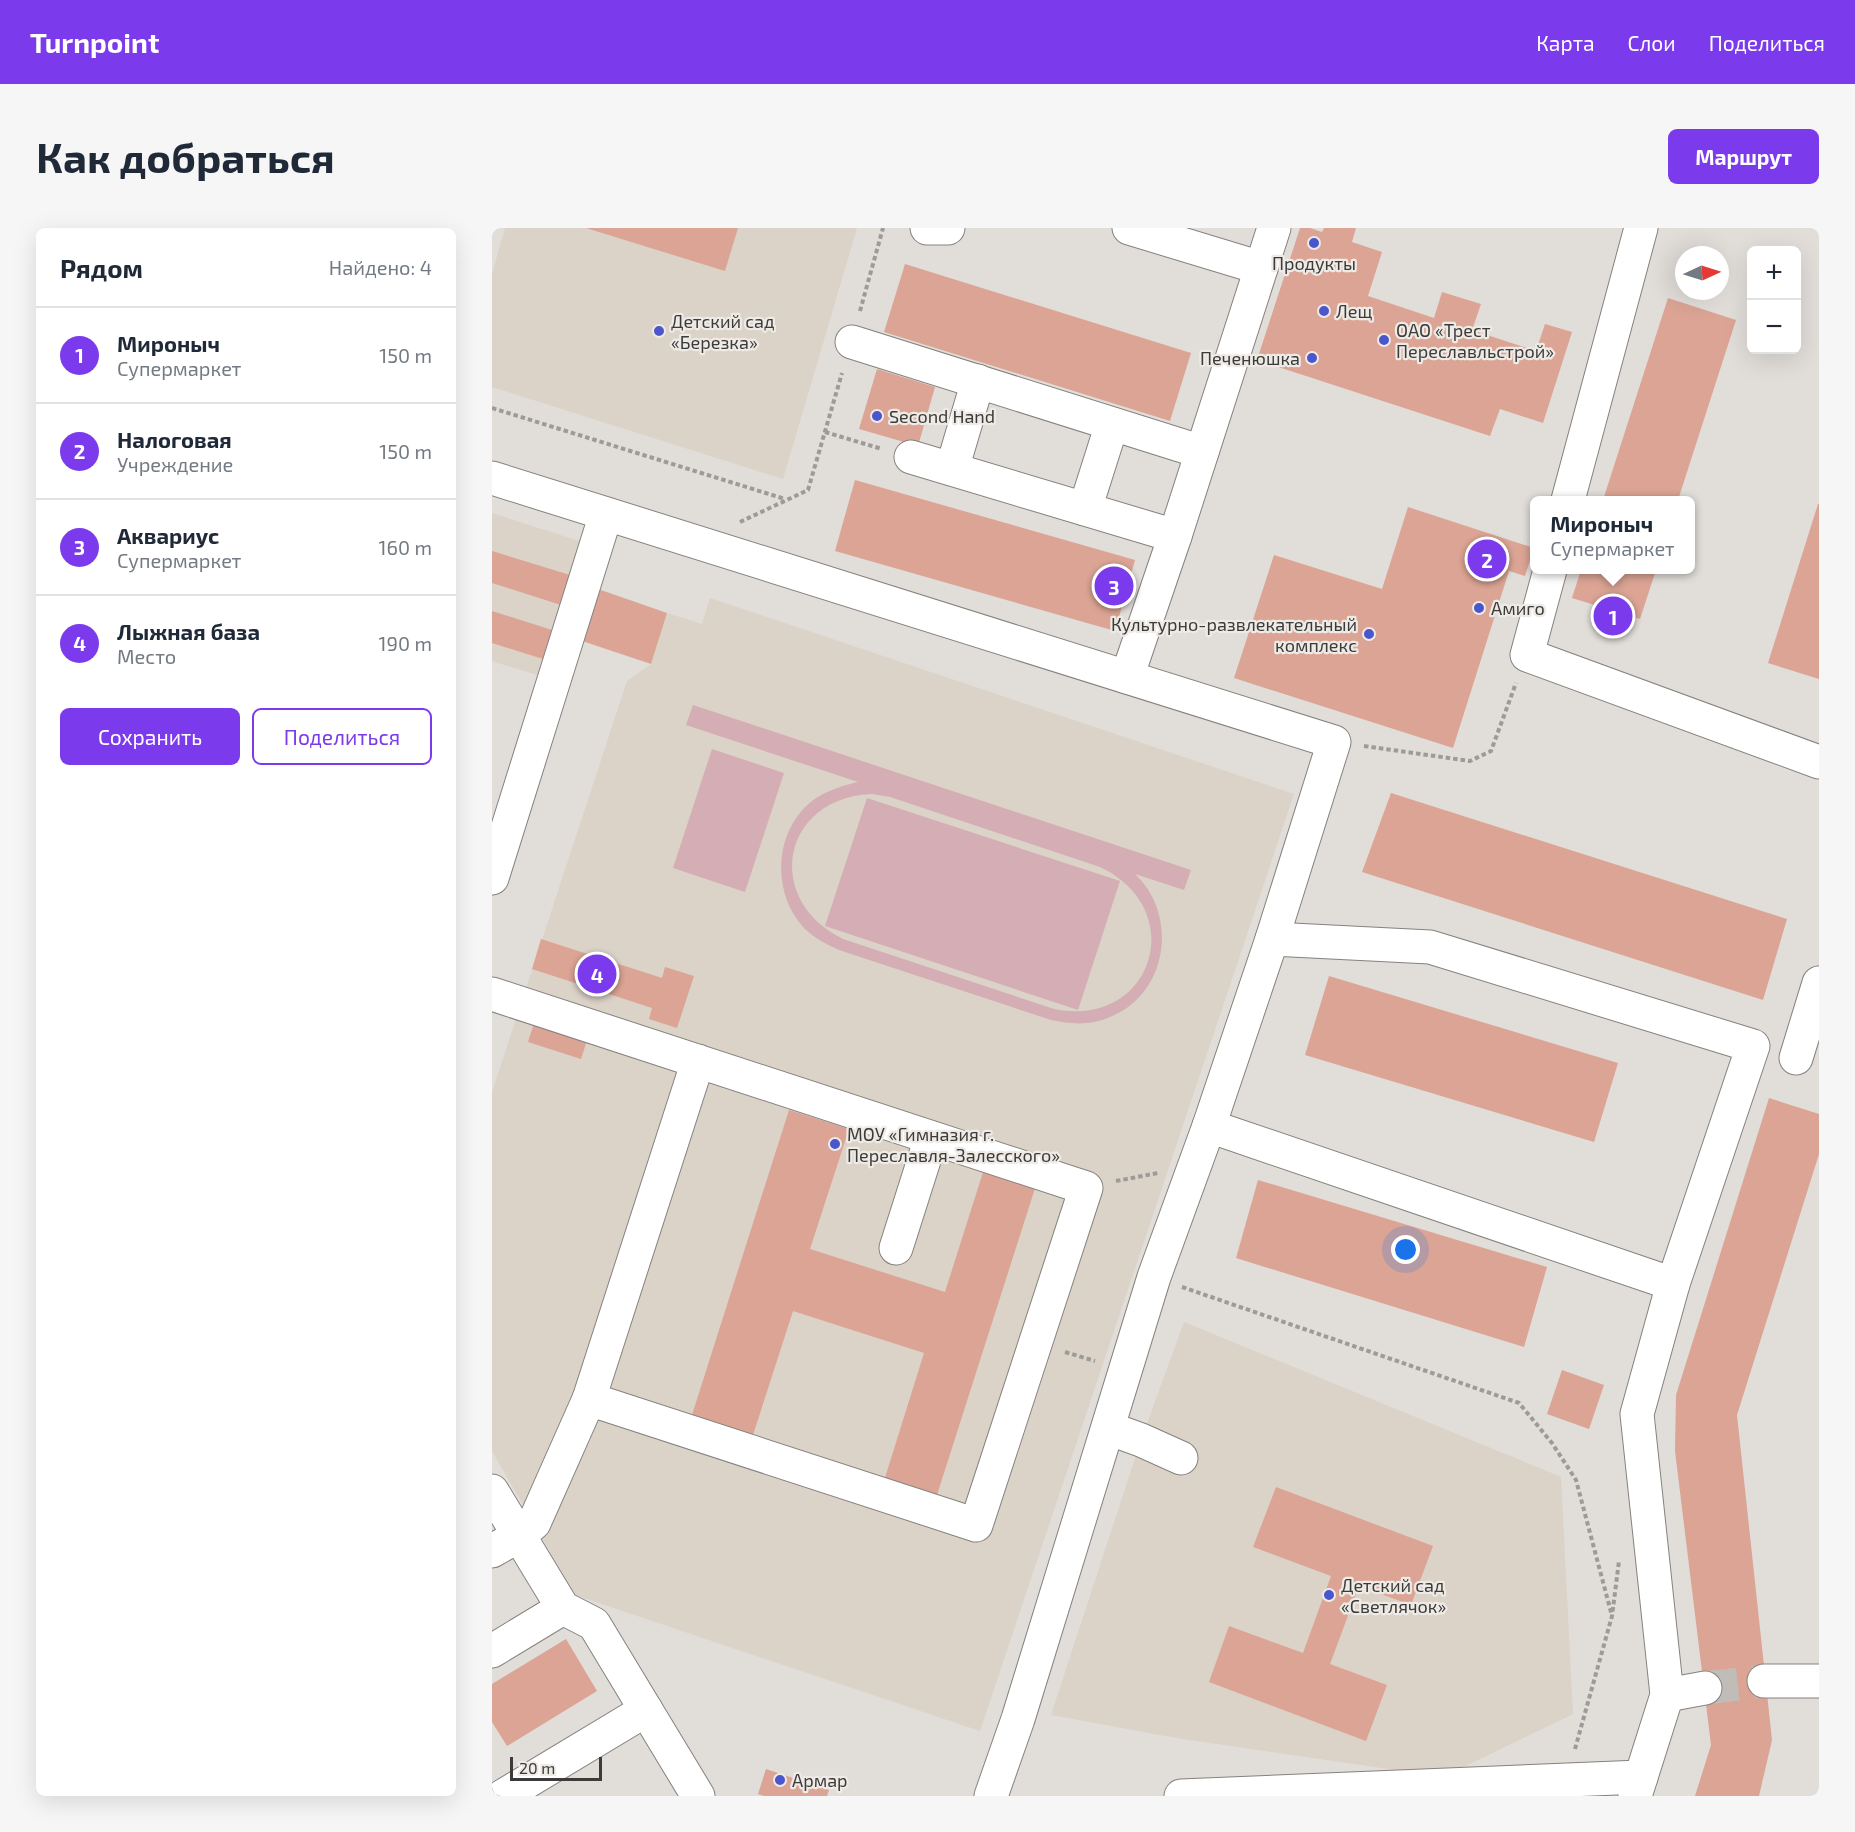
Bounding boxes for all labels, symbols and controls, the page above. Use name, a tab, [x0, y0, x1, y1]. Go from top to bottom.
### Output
text: Turnpoint	[30, 25, 159, 59]
text: Карта	[1536, 30, 1595, 55]
text: Слои	[1628, 30, 1676, 55]
text: Поделиться	[1709, 30, 1825, 55]
button: Маршрут	[1668, 129, 1819, 184]
text: Как добраться	[36, 131, 335, 181]
marker: Продукты	[1307, 236, 1321, 250]
north arrow	[1675, 246, 1729, 300]
map controls	[1747, 246, 1801, 354]
button: +	[1747, 246, 1801, 300]
text: Рядом	[60, 252, 143, 283]
place label: Продукты	[1272, 252, 1356, 274]
text: Найдено: 4	[329, 255, 432, 279]
place label: Лещ	[1336, 300, 1372, 322]
button: −	[1747, 300, 1801, 354]
marker: Лещ	[1317, 304, 1331, 318]
place label: Детский сад «Березка»	[671, 310, 775, 353]
place label: ОАО «Трест Переславльстрой»	[1396, 319, 1554, 362]
marker: Детский сад «Березка»	[652, 324, 666, 338]
text: Мироныч	[117, 330, 220, 356]
marker: ОАО «Трест Переславльстрой»	[1377, 333, 1391, 347]
text: 1	[75, 343, 84, 367]
text: 150 m	[379, 343, 432, 367]
place label: Печенюшка	[1200, 347, 1300, 369]
marker: Печенюшка	[1305, 351, 1319, 365]
text: Супермаркет	[117, 356, 241, 380]
place label: Second Hand	[889, 405, 995, 427]
marker: Second Hand	[870, 409, 884, 423]
text: Налоговая	[117, 426, 232, 452]
text: 2	[74, 439, 85, 463]
text: 150 m	[379, 439, 432, 463]
text: Учреждение	[117, 452, 233, 476]
popup	[1530, 496, 1695, 574]
text: Мироныч	[1550, 510, 1653, 536]
text: Аквариус	[117, 522, 219, 548]
text: 3	[74, 535, 85, 559]
text: 160 m	[379, 535, 432, 559]
pin: 2	[1468, 536, 1506, 582]
text: Супермаркет	[1550, 536, 1675, 560]
text: Супермаркет	[117, 548, 241, 572]
pin: 3	[1094, 564, 1134, 608]
pin: 1	[1594, 594, 1632, 638]
place label: Амиго	[1491, 597, 1545, 619]
marker: Амиго	[1472, 601, 1486, 615]
place label: Культурно-развлекательный комплекс	[1111, 613, 1357, 656]
text: Лыжная база	[117, 618, 260, 644]
marker: Культурно-развлекательный комплекс	[1362, 627, 1376, 641]
text: 4	[73, 631, 86, 655]
text: 190 m	[379, 631, 432, 655]
text: Место	[117, 644, 176, 668]
button: Сохранить	[60, 708, 240, 765]
button: Поделиться	[252, 708, 432, 765]
pin: 4	[578, 952, 616, 996]
place label: МОУ «Гимназия г. Переславля-Залесского»	[847, 1123, 1060, 1166]
marker: МОУ «Гимназия г. Переславля-Залесского»	[828, 1137, 842, 1151]
your location	[1391, 1235, 1420, 1264]
place label: Детский сад «Светлячок»	[1341, 1574, 1446, 1617]
marker: Детский сад «Светлячок»	[1322, 1588, 1336, 1602]
scale bar	[510, 1754, 602, 1782]
text: 20 m	[519, 1758, 555, 1777]
place label: Армар	[792, 1769, 848, 1791]
marker: Армар	[773, 1773, 787, 1787]

